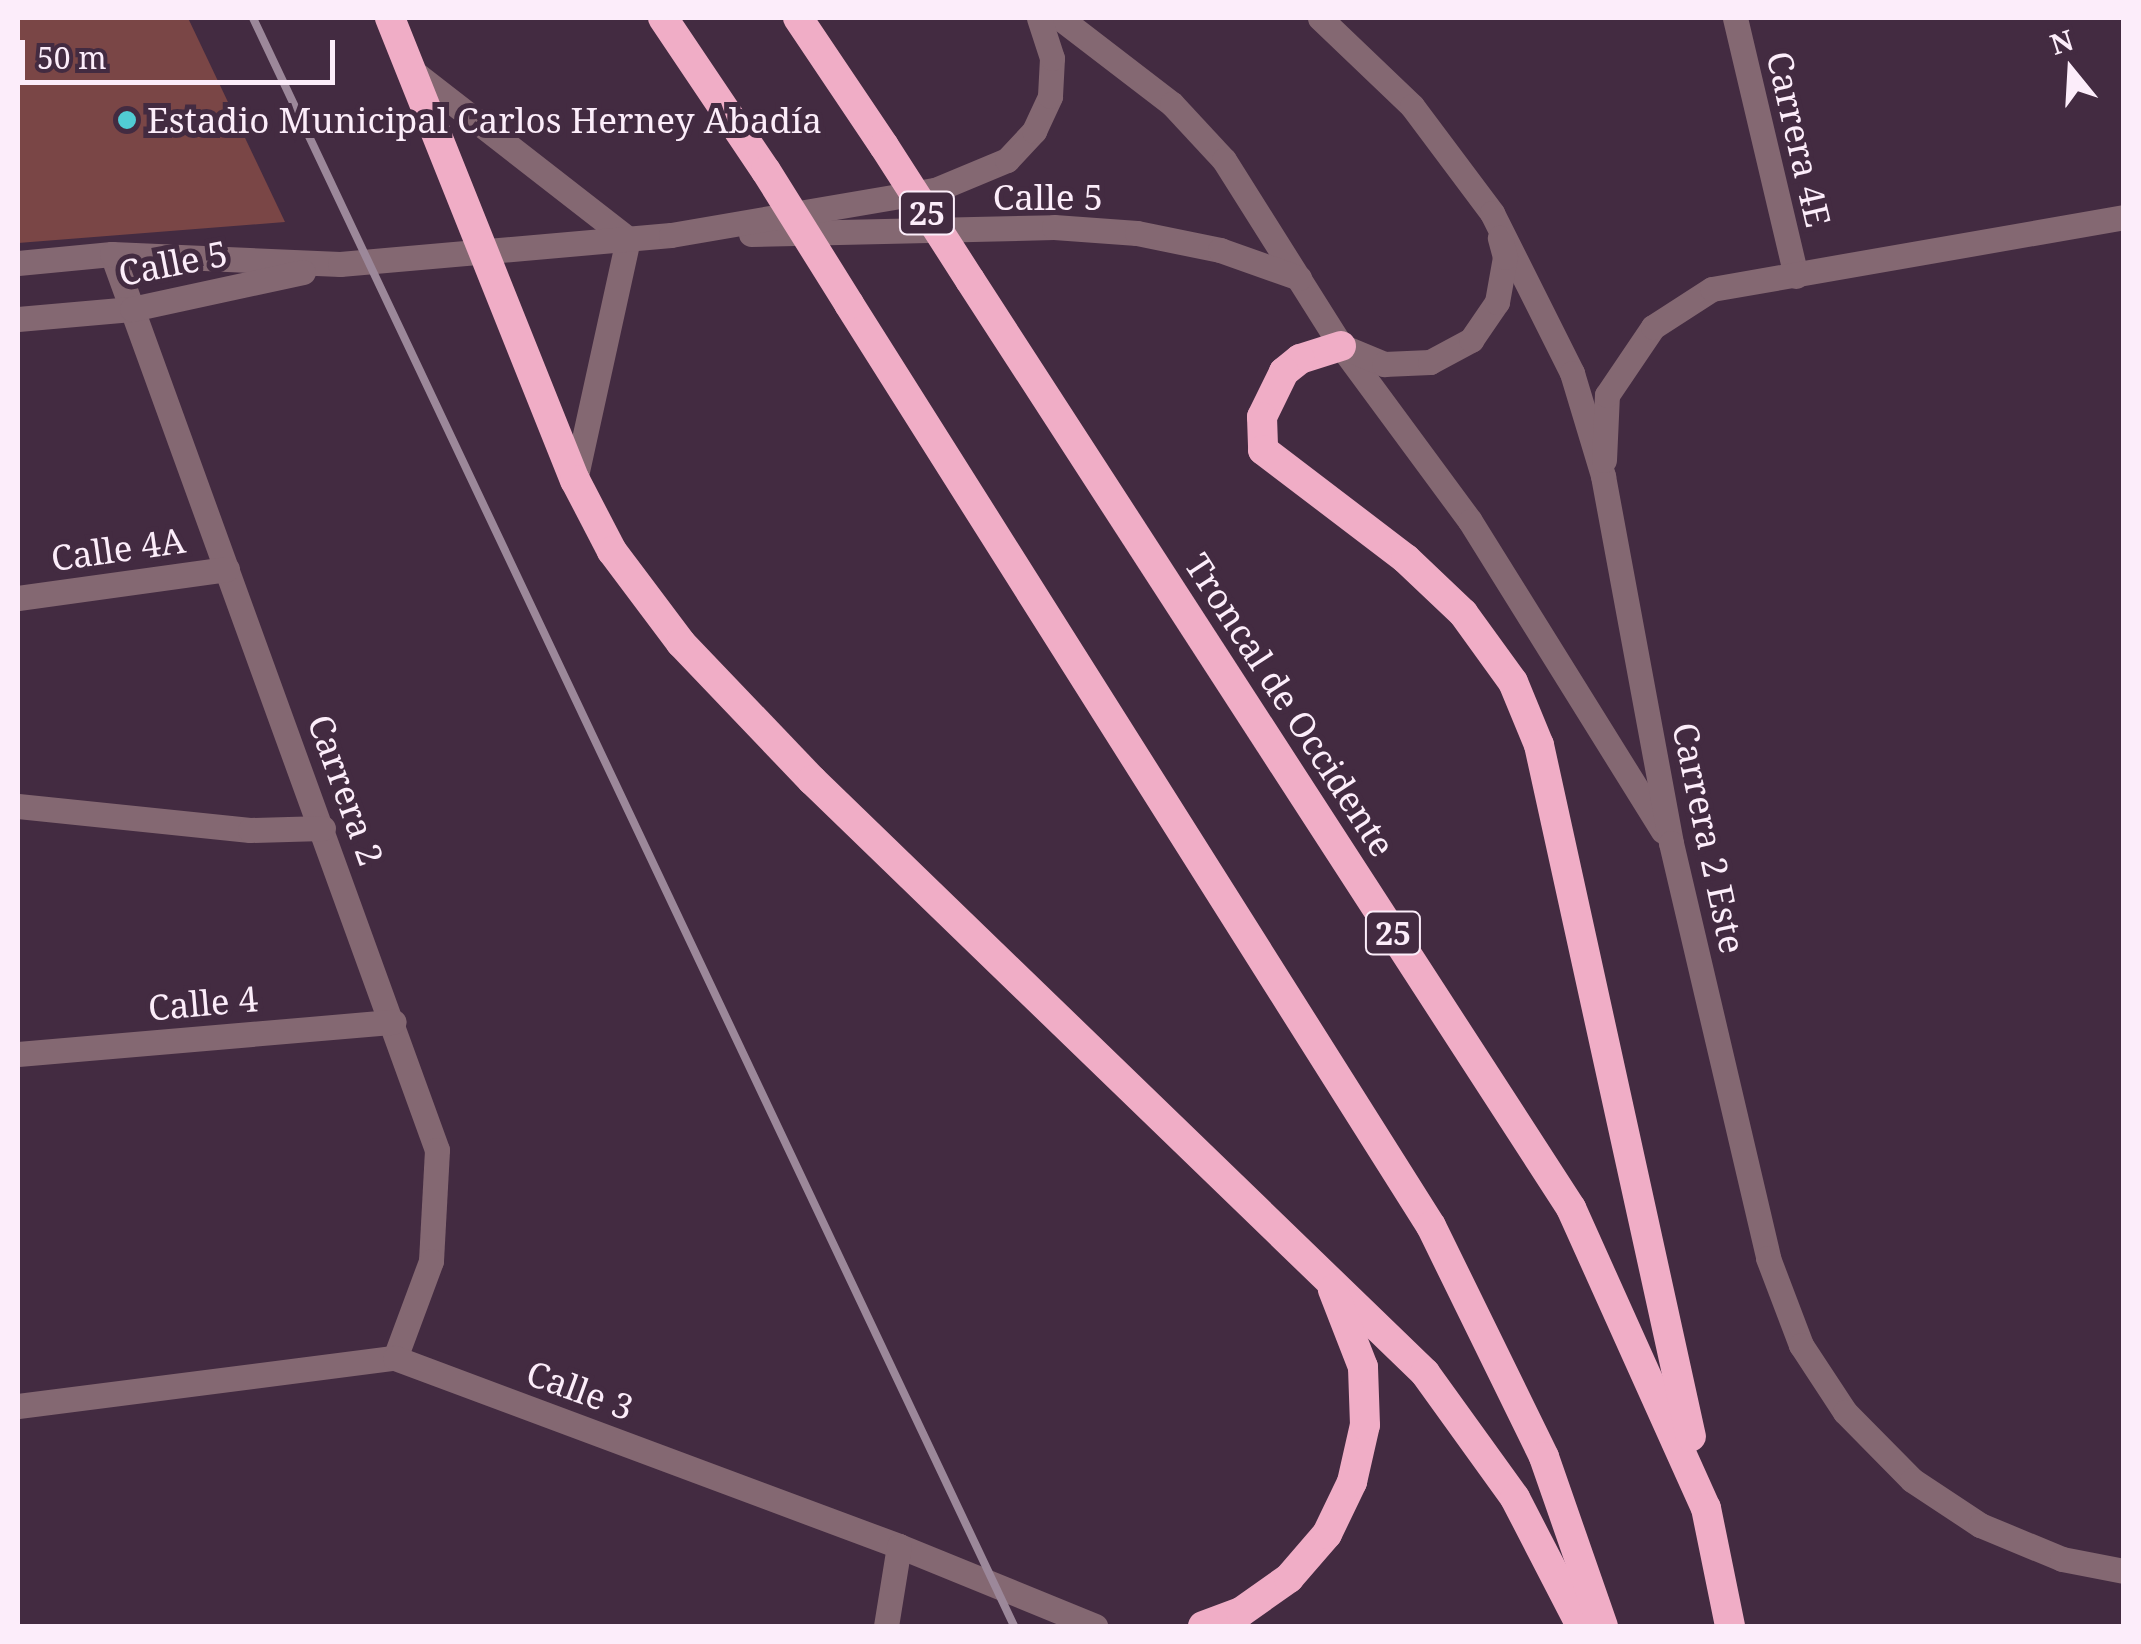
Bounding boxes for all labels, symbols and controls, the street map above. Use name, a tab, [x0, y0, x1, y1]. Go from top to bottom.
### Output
scale bar	[25, 20, 340, 82]
north arrow	[2021, 20, 2121, 120]
text: N	[2045, 20, 2078, 63]
text: 50 m	[37, 37, 107, 78]
street label: Carrera 4E	[1758, 47, 1840, 231]
place label: Estadio Municipal Carlos Herney Abadía	[147, 99, 822, 141]
marker: Estadio Municipal Carlos Herney Abadía	[116, 109, 138, 131]
street label: Calle 5	[993, 176, 1103, 218]
road number: 25	[897, 186, 957, 240]
street label: Calle 5	[115, 232, 231, 294]
street label: Calle 4A	[48, 519, 188, 579]
street label: Troncal de Occidente	[1176, 546, 1404, 864]
street label: Carrera 2	[299, 709, 393, 871]
street label: Carrera 2 Este	[1664, 719, 1754, 957]
road number: 25	[1363, 906, 1423, 960]
street label: Calle 4	[146, 977, 260, 1029]
street label: Calle 3	[521, 1351, 639, 1429]

